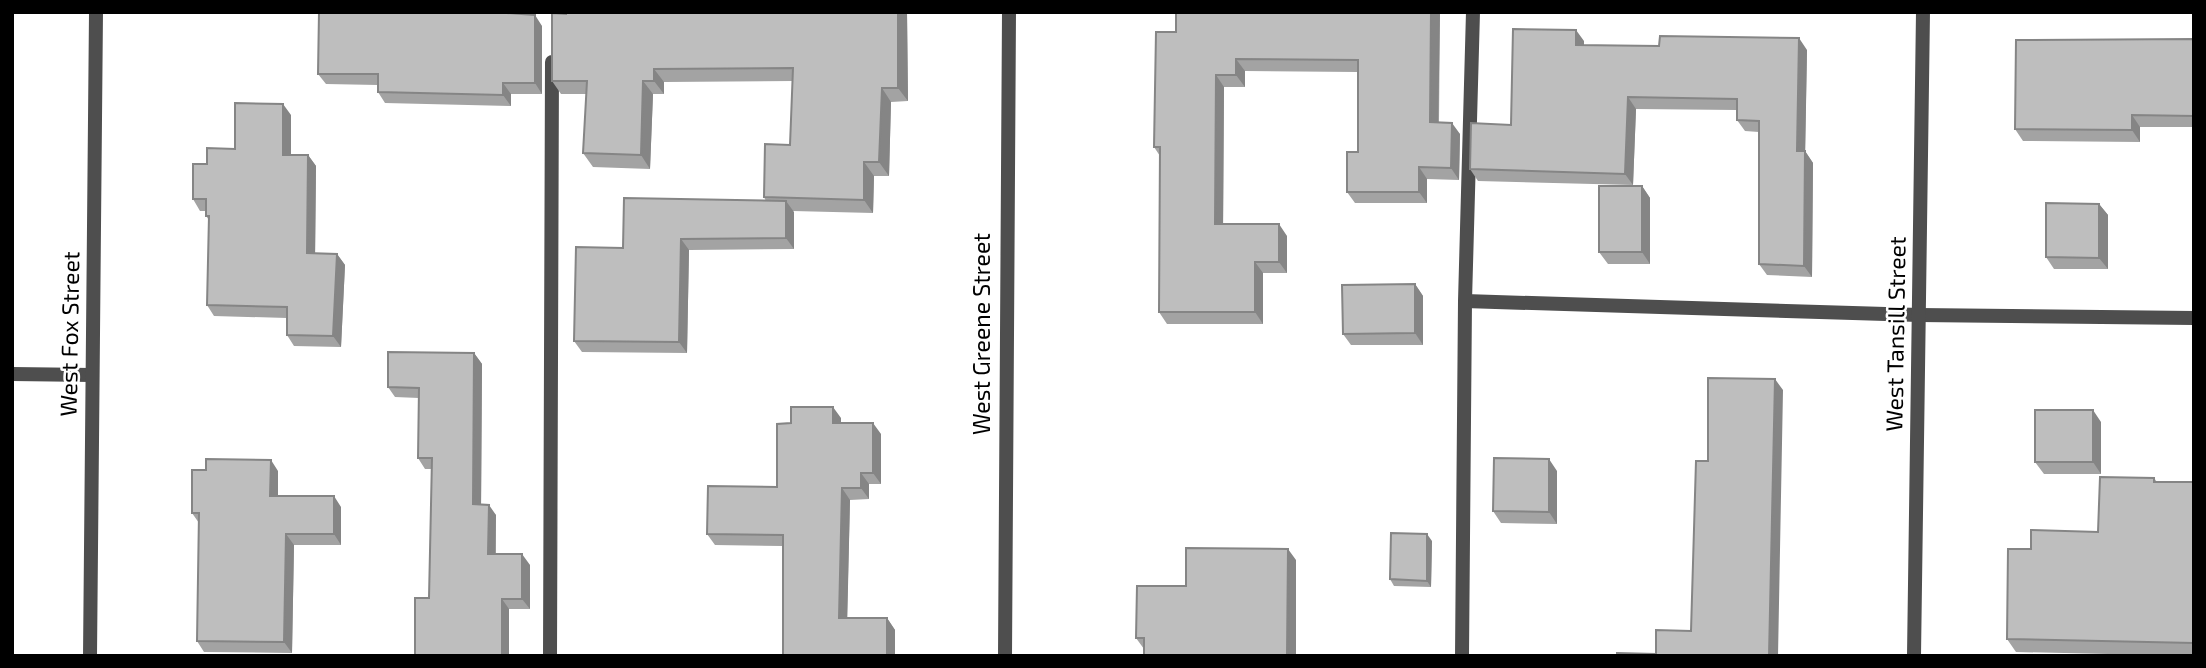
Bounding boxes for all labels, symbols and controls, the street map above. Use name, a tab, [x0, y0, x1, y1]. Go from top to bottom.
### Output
street label: West Greene Street	[967, 233, 995, 435]
street label: West Tansill Street	[1879, 236, 1911, 432]
street label: West Fox Street	[54, 251, 84, 417]

